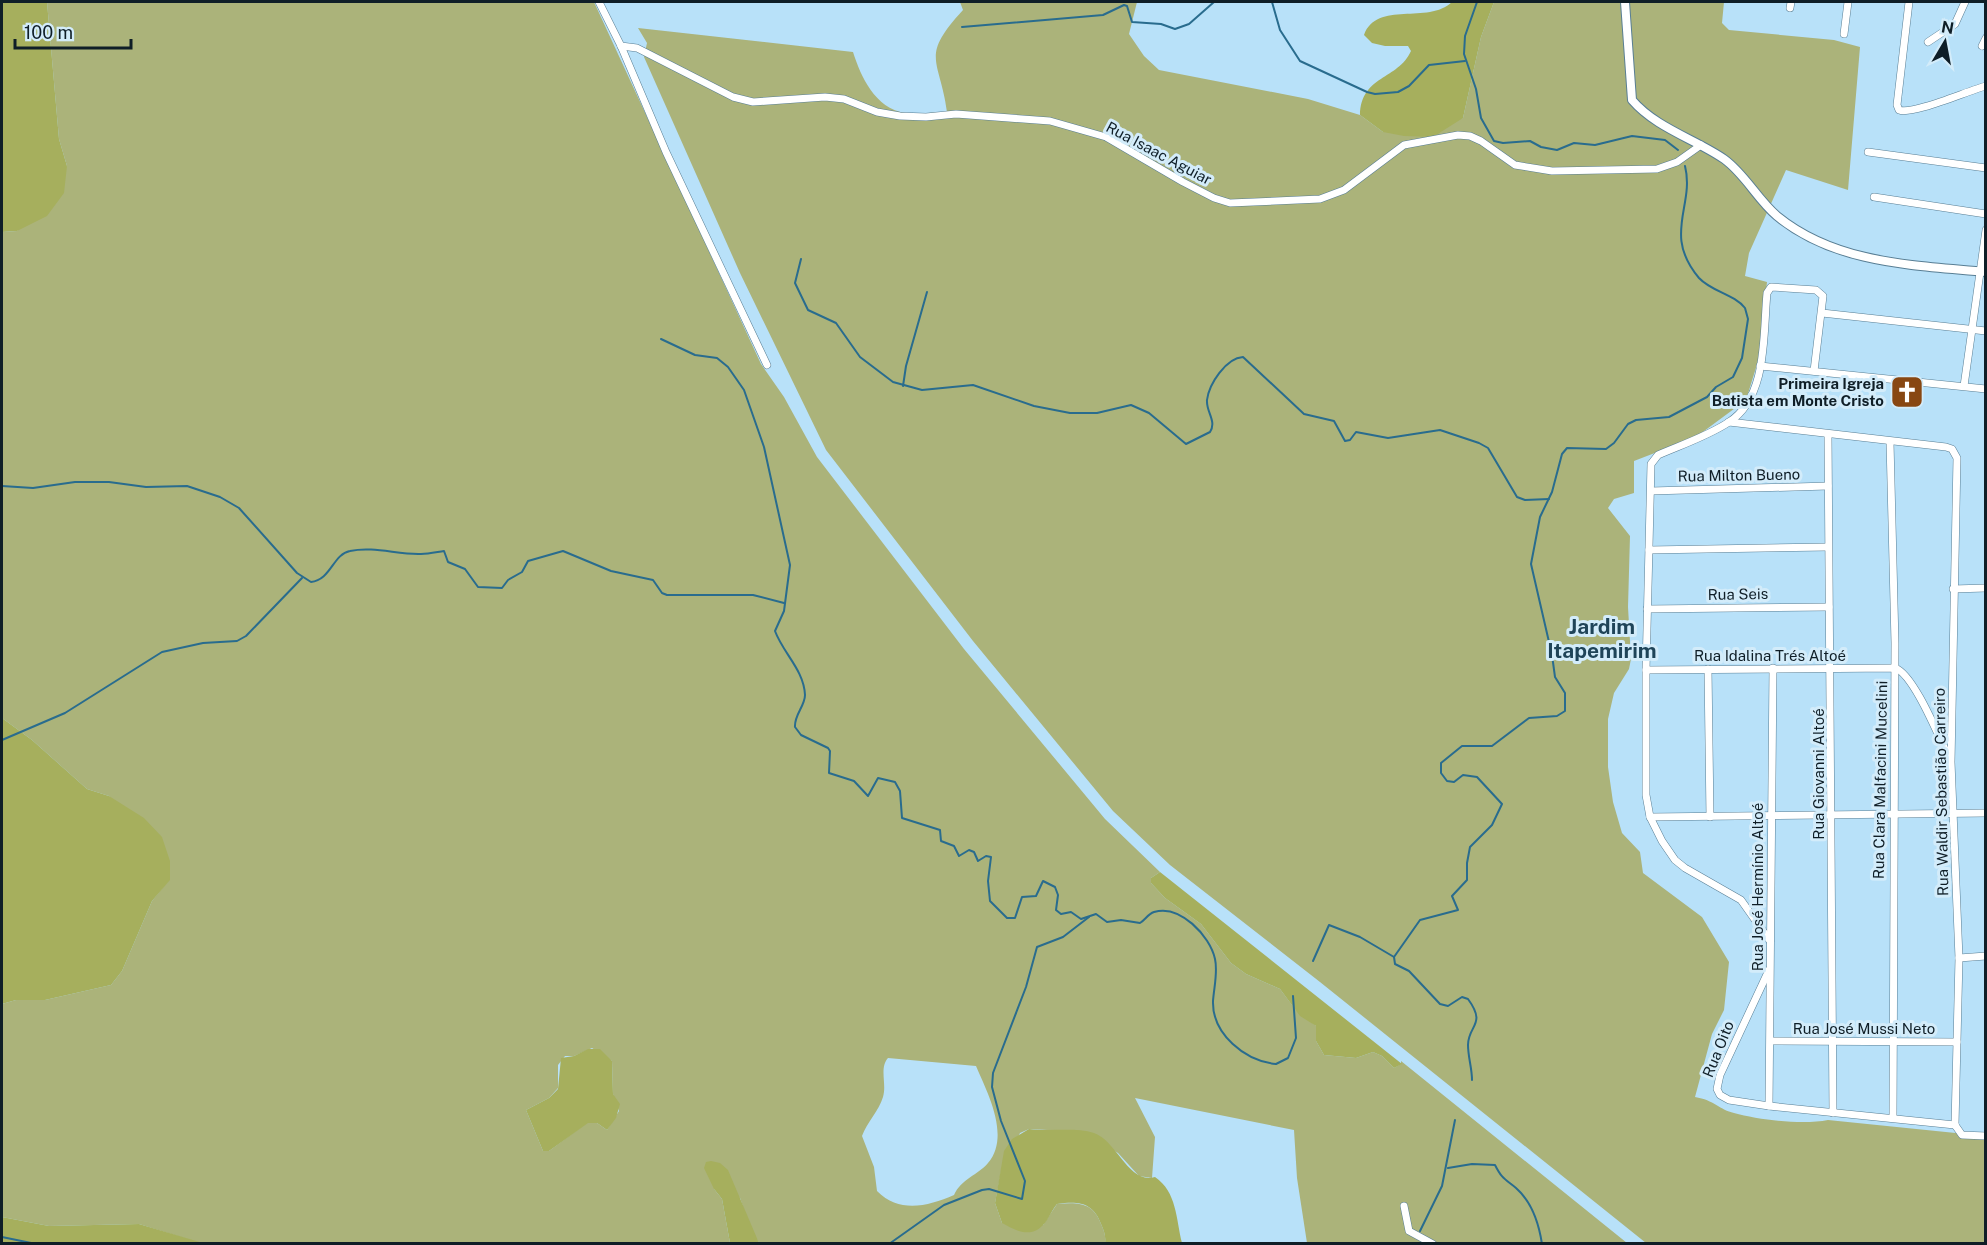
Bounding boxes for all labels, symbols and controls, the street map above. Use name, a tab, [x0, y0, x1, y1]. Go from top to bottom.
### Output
scale bar	[15, 12, 130, 50]
north arrow	[1915, 12, 1975, 72]
text: N	[1940, 17, 1955, 38]
text: 100 m	[24, 22, 73, 43]
street label: Rua Isaac Aguiar	[1103, 118, 1215, 188]
church icon: Primeira Igreja Batista em Monte Cristo	[1889, 374, 1925, 410]
place label: Primeira Igreja Batista em Monte Cristo	[1712, 375, 1884, 409]
street label: Rua Milton Bueno	[1678, 465, 1800, 485]
street label: Rua Seis	[1708, 585, 1768, 603]
district label: Jardim Itapemirim	[1547, 614, 1657, 663]
street label: Rua Idalina Trés Altoé	[1694, 647, 1846, 664]
street label: Rua Clara Malfacini Mucelini	[1870, 681, 1890, 879]
street label: Rua Waldir Sebastião Carreiro	[1931, 688, 1951, 896]
street label: Rua Giovanni Altoé	[1810, 708, 1827, 840]
street label: Rua José Hermínio Altoé	[1749, 803, 1766, 971]
street label: Rua Oito	[1699, 1018, 1737, 1080]
street label: Rua José Mussi Neto	[1793, 1020, 1935, 1037]

